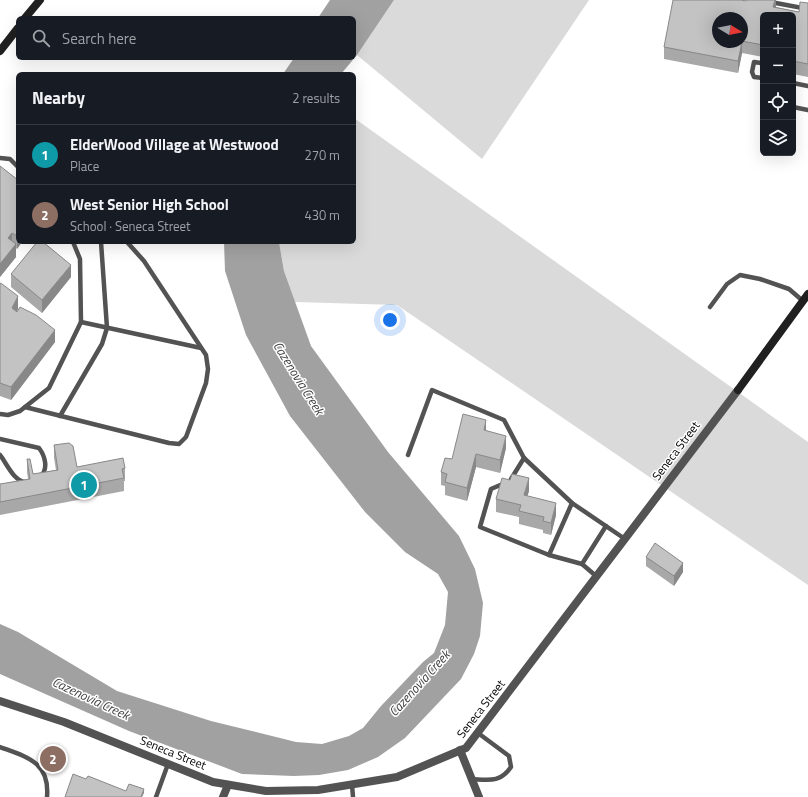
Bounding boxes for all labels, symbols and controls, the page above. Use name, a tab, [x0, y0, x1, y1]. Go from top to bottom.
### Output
north arrow	[712, 12, 748, 48]
map controls	[760, 12, 796, 156]
button: +	[760, 12, 796, 48]
search box	[16, 16, 356, 60]
icon: search	[30, 27, 52, 49]
text: Search here	[62, 27, 136, 50]
button: −	[760, 48, 796, 84]
button: locate	[760, 84, 796, 120]
text: Nearby	[32, 85, 85, 111]
text: 2 results	[292, 88, 340, 108]
button: layers	[760, 120, 796, 156]
text: ElderWood Village at Westwood	[70, 133, 279, 156]
text: 1	[41, 145, 49, 165]
text: 270 m	[304, 145, 340, 165]
text: Place	[70, 156, 99, 176]
text: West Senior High School	[70, 193, 229, 216]
text: 2	[41, 205, 49, 225]
text: 430 m	[304, 205, 340, 225]
text: School · Seneca Street	[70, 216, 191, 236]
your location	[380, 310, 400, 330]
water label: Cazenovia Creek	[268, 337, 331, 420]
street label: Seneca Street	[647, 416, 705, 484]
pin: 1	[71, 470, 97, 500]
water label: Cazenovia Creek	[384, 644, 456, 721]
water label: Cazenovia Creek	[49, 671, 135, 726]
street label: Seneca Street	[452, 675, 510, 742]
street label: Seneca Street	[137, 731, 210, 775]
pin: 2	[40, 744, 66, 774]

